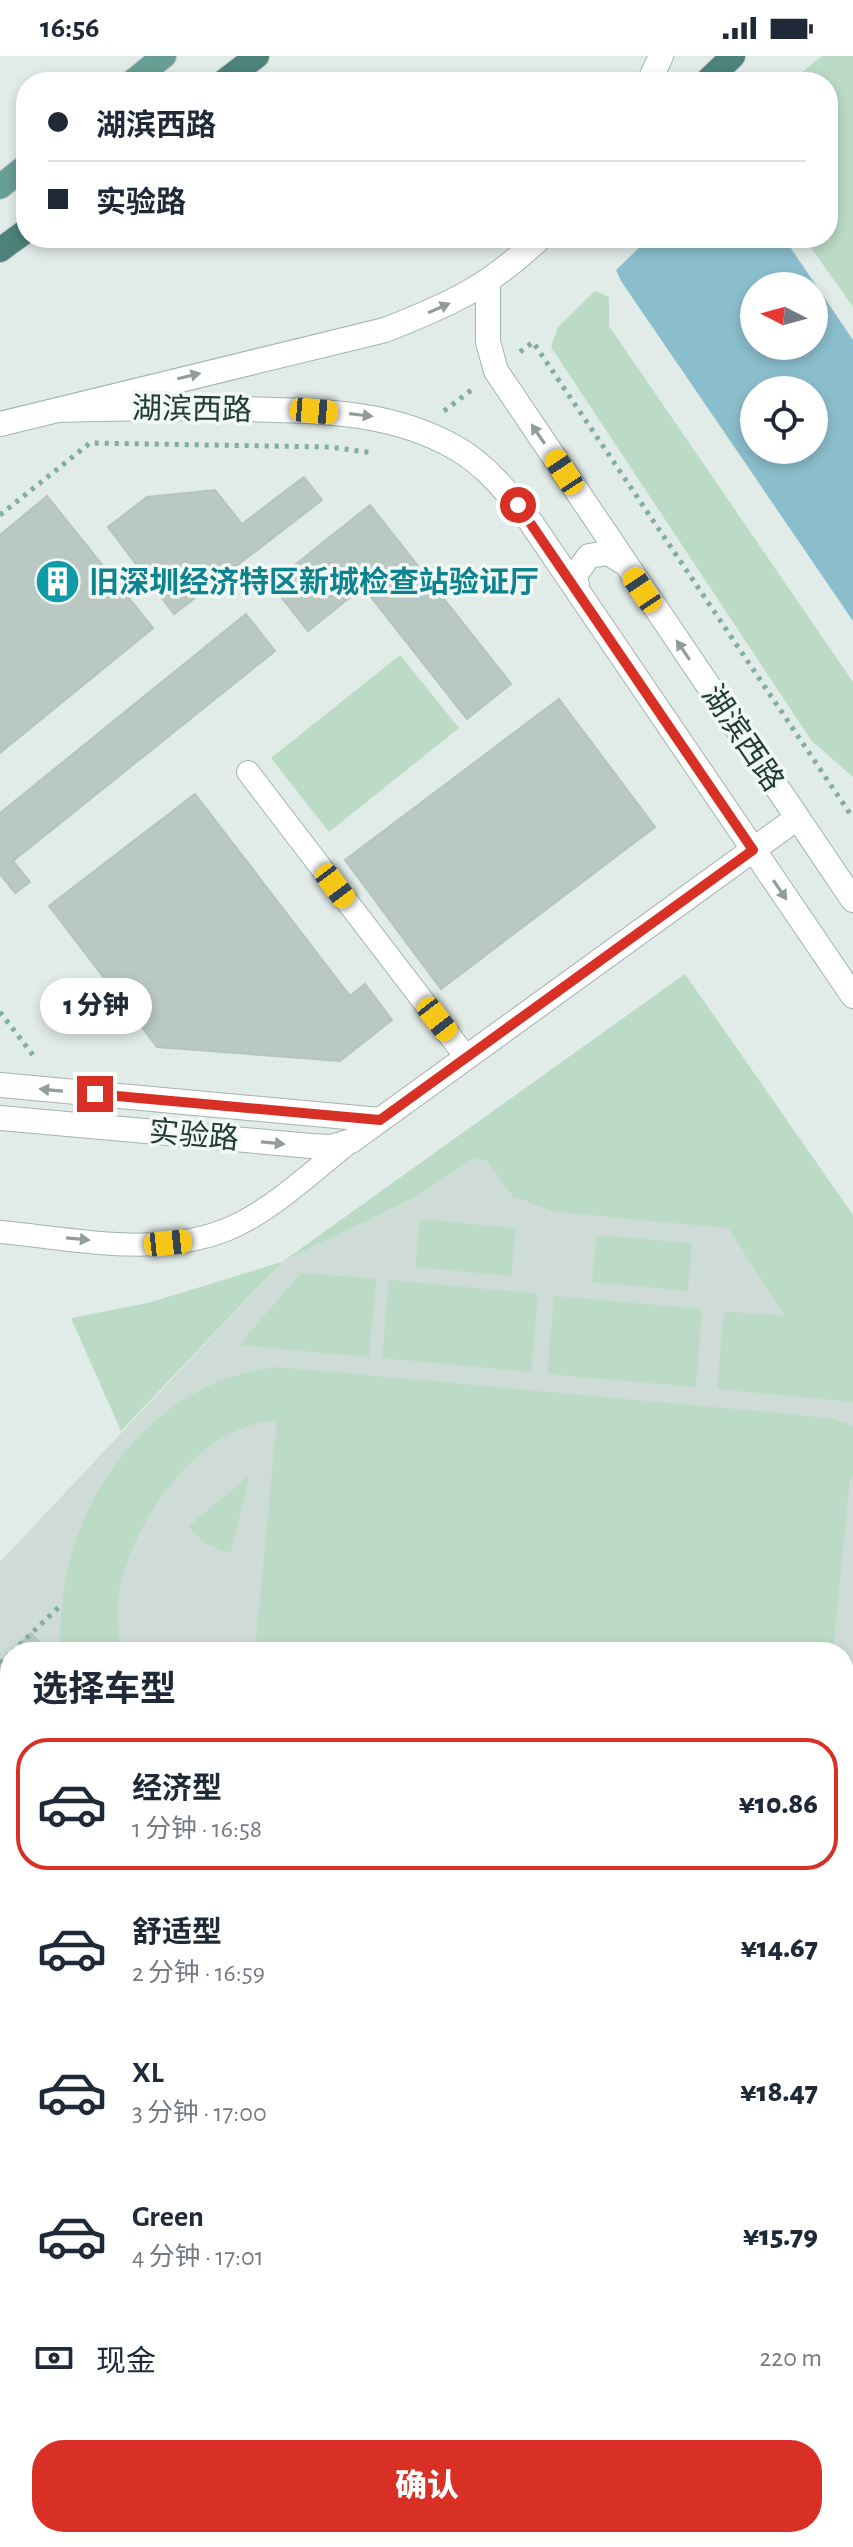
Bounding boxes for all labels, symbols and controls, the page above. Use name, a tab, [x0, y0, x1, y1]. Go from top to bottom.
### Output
text: 16:56	[40, 13, 100, 43]
text: 湖滨西路	[96, 111, 216, 141]
text: 实验路	[96, 188, 186, 218]
north arrow	[740, 272, 828, 360]
map controls	[740, 272, 828, 464]
one-way arrow	[427, 301, 451, 315]
one-way arrow	[176, 369, 201, 382]
button: locate	[740, 376, 828, 464]
street label: 湖滨西路	[132, 392, 252, 426]
car	[289, 397, 339, 425]
one-way arrow	[349, 409, 374, 422]
one-way arrow	[531, 423, 546, 445]
car	[541, 445, 587, 499]
route start	[500, 487, 536, 523]
building icon: 旧深圳经济特区新城检查站验证厅	[34, 558, 82, 606]
car	[619, 563, 665, 617]
place label: 旧深圳经济特区新城检查站验证厅	[89, 566, 539, 598]
one-way arrow	[676, 639, 691, 660]
street label: 湖滨西路	[696, 679, 790, 797]
car	[311, 860, 359, 912]
one-way arrow	[772, 879, 787, 900]
callout: 1 分钟	[39, 978, 151, 1034]
text: 1 分钟	[63, 993, 129, 1019]
car	[413, 993, 461, 1045]
route end	[77, 1076, 113, 1112]
one-way arrow	[38, 1083, 63, 1096]
street label: 实验路	[148, 1115, 240, 1155]
one-way arrow	[261, 1136, 286, 1149]
car	[143, 1229, 193, 1257]
one-way arrow	[66, 1233, 91, 1246]
text: 选择车型	[32, 1672, 176, 1708]
icon: car	[36, 1768, 108, 1840]
text: 经济型	[132, 1774, 222, 1804]
text: ¥10.86	[738, 1789, 818, 1819]
text: 1 分钟 · 16:58	[132, 1816, 262, 1842]
icon: car	[36, 1912, 108, 1984]
text: 舒适型	[132, 1918, 222, 1948]
text: ¥14.67	[740, 1933, 818, 1963]
text: 2 分钟 · 16:59	[132, 1960, 265, 1986]
icon: car	[36, 2056, 108, 2128]
text: XL	[132, 2058, 164, 2088]
text: ¥18.47	[740, 2077, 818, 2107]
text: 3 分钟 · 17:00	[132, 2100, 267, 2126]
icon: car	[36, 2200, 108, 2272]
text: Green	[132, 2202, 204, 2232]
text: ¥15.79	[743, 2221, 818, 2251]
text: 4 分钟 · 17:01	[132, 2244, 264, 2270]
icon: cash	[32, 2336, 76, 2380]
text: 220 m	[760, 2345, 822, 2371]
text: 现金	[96, 2347, 156, 2377]
button: 确认	[32, 2440, 822, 2532]

